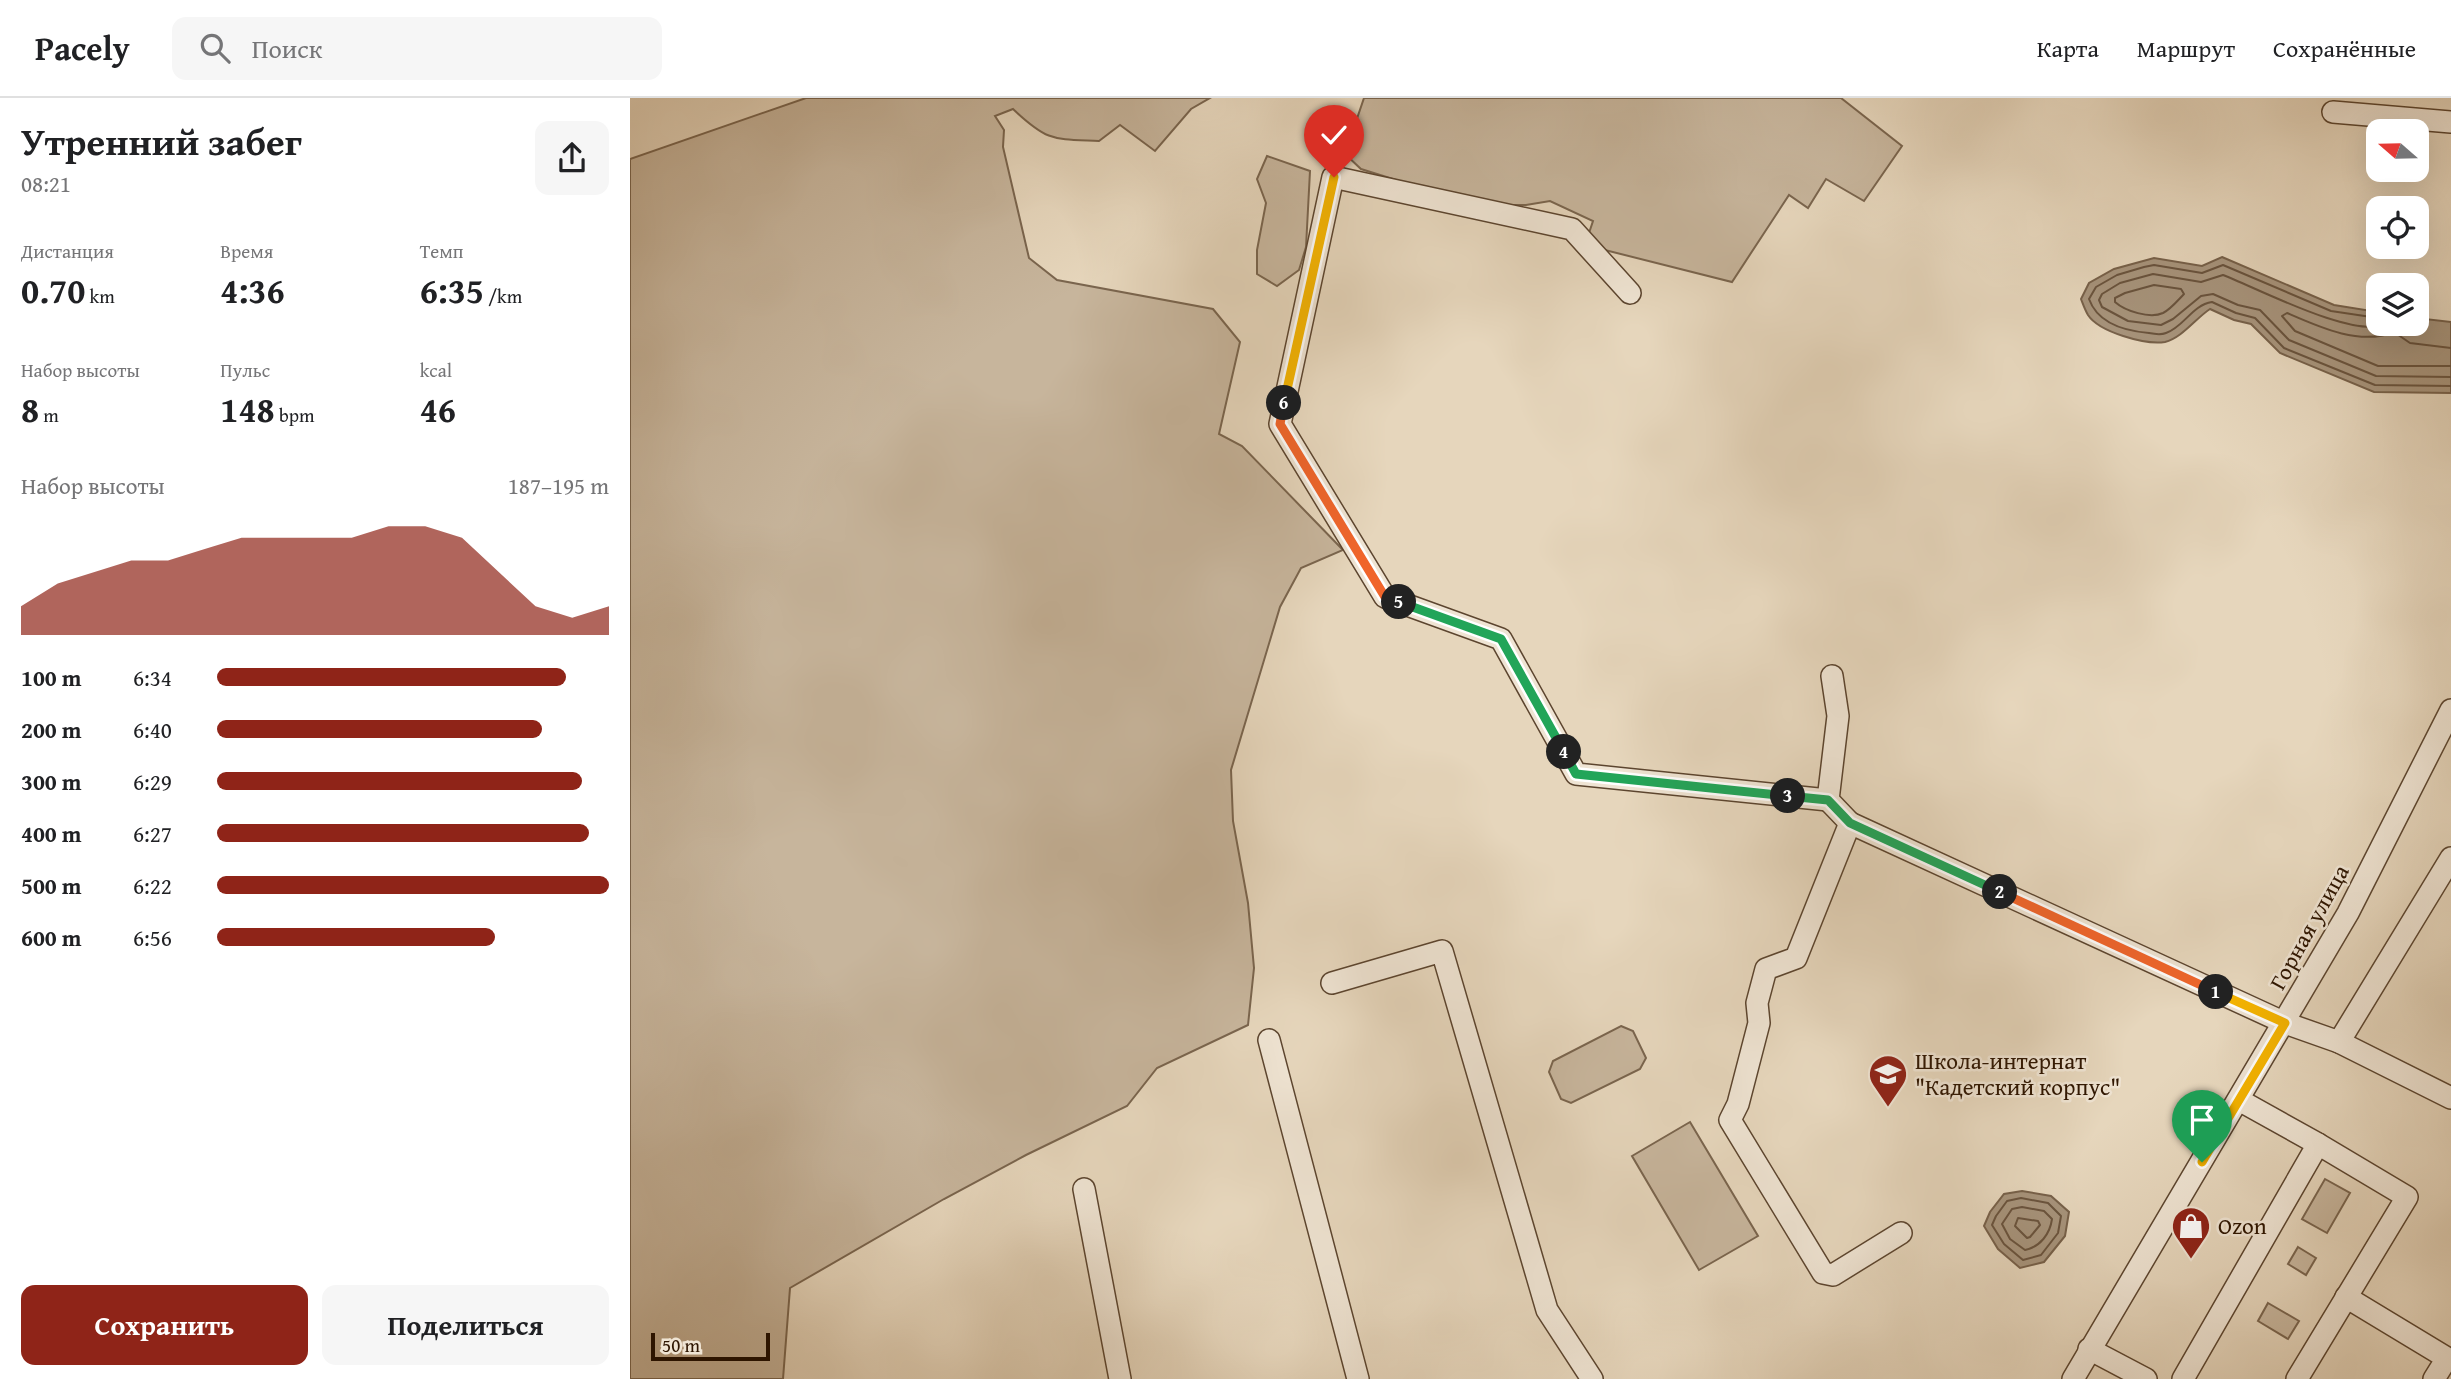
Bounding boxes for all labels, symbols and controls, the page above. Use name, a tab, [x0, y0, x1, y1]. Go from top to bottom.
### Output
search box	[172, 17, 662, 80]
text: Pacely	[35, 24, 130, 72]
icon: search	[196, 29, 234, 67]
text: Поиск	[252, 29, 322, 68]
text: Карта	[2037, 31, 2099, 66]
text: Маршрут	[2137, 31, 2235, 66]
text: Сохранённые	[2273, 31, 2416, 66]
pin	[1304, 105, 1364, 177]
text: Утренний забег	[21, 113, 302, 169]
icon: check	[1315, 116, 1353, 154]
north arrow	[2366, 119, 2429, 182]
map controls	[2366, 119, 2429, 336]
button: share	[535, 121, 609, 195]
text: 08:21	[21, 167, 71, 200]
button: locate	[2366, 196, 2429, 259]
text: Дистанция	[21, 237, 114, 265]
text: Время	[220, 237, 273, 265]
text: Темп	[420, 237, 464, 265]
text: 0.70	[21, 265, 85, 316]
text: 4:36	[220, 265, 285, 316]
text: 6:35	[420, 265, 484, 316]
button: layers	[2366, 273, 2429, 336]
text: km	[85, 282, 115, 310]
text: /km	[484, 282, 522, 310]
text: Набор высоты	[21, 356, 140, 384]
text: Пульс	[220, 356, 270, 384]
text: kcal	[420, 356, 452, 384]
text: 8	[21, 384, 39, 435]
text: 148	[220, 384, 275, 435]
text: 46	[420, 384, 456, 435]
pin: 6	[1266, 386, 1302, 420]
text: 6	[1279, 388, 1288, 416]
text: m	[39, 401, 59, 429]
text: bpm	[275, 401, 315, 429]
text: Набор высоты	[21, 469, 165, 502]
text: 187–195 m	[508, 469, 609, 502]
pin: 5	[1382, 584, 1416, 620]
text: 5	[1394, 587, 1403, 615]
text: 100 m	[21, 661, 82, 694]
text: 6:34	[133, 661, 172, 694]
text: 200 m	[21, 713, 82, 746]
text: 6:40	[133, 713, 172, 746]
pin: 4	[1546, 734, 1581, 770]
text: 4	[1559, 737, 1568, 765]
text: 300 m	[21, 765, 82, 798]
text: 6:29	[133, 765, 172, 798]
pin: 3	[1770, 778, 1806, 814]
text: 3	[1783, 781, 1792, 809]
text: 400 m	[21, 817, 82, 850]
text: 6:27	[133, 817, 172, 850]
street label: Горная улица	[2261, 858, 2357, 995]
text: 500 m	[21, 869, 82, 902]
text: 6:22	[133, 869, 172, 902]
pin: 2	[1982, 874, 2018, 910]
text: 2	[1995, 877, 2004, 905]
text: 600 m	[21, 921, 82, 954]
text: 6:56	[133, 921, 172, 954]
pin: 1	[2198, 974, 2234, 1010]
text: 1	[2211, 977, 2220, 1005]
place label: Школа-интернат "Кадетский корпус"	[1915, 1044, 2120, 1103]
school or university icon: Школа-интернат "Кадетский корпус"	[1867, 1053, 1909, 1108]
pin	[2172, 1090, 2232, 1162]
icon: arrive	[2183, 1101, 2221, 1139]
shop icon: Ozon	[2170, 1205, 2212, 1260]
place label: Ozon	[2218, 1209, 2267, 1242]
button: Сохранить	[21, 1285, 308, 1365]
button: Поделиться	[322, 1285, 609, 1365]
scale bar	[651, 1330, 770, 1362]
text: 50 m	[662, 1331, 700, 1359]

